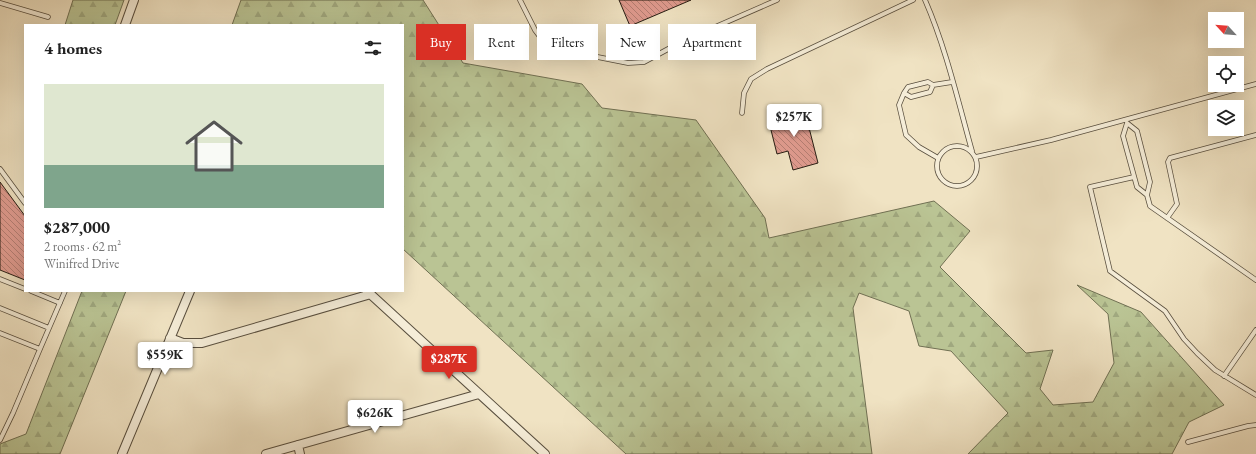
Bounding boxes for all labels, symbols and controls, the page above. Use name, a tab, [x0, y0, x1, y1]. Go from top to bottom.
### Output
north arrow	[1208, 12, 1244, 48]
map controls	[1208, 12, 1244, 136]
chip: Buy	[416, 24, 466, 60]
chip: Rent	[474, 24, 529, 60]
chip: Filters	[537, 24, 598, 60]
chip: New	[606, 24, 660, 60]
chip: Apartment	[668, 24, 756, 60]
text: 4 homes	[44, 37, 102, 59]
icon: filters	[362, 37, 384, 59]
button: locate	[1208, 56, 1244, 92]
button: layers	[1208, 100, 1244, 136]
pin: $257K	[766, 104, 822, 138]
text: $257K	[776, 108, 812, 125]
icon: home	[178, 110, 250, 182]
text: $287,000	[44, 216, 110, 238]
text: 2 rooms · 62 m²	[44, 238, 121, 255]
text: Winifred Drive	[44, 255, 119, 272]
pin: $559K	[137, 342, 193, 376]
text: $559K	[147, 346, 183, 363]
pin: $287K	[421, 346, 477, 380]
text: $287K	[431, 350, 467, 367]
pin: $626K	[347, 400, 403, 434]
text: $626K	[357, 404, 393, 421]

